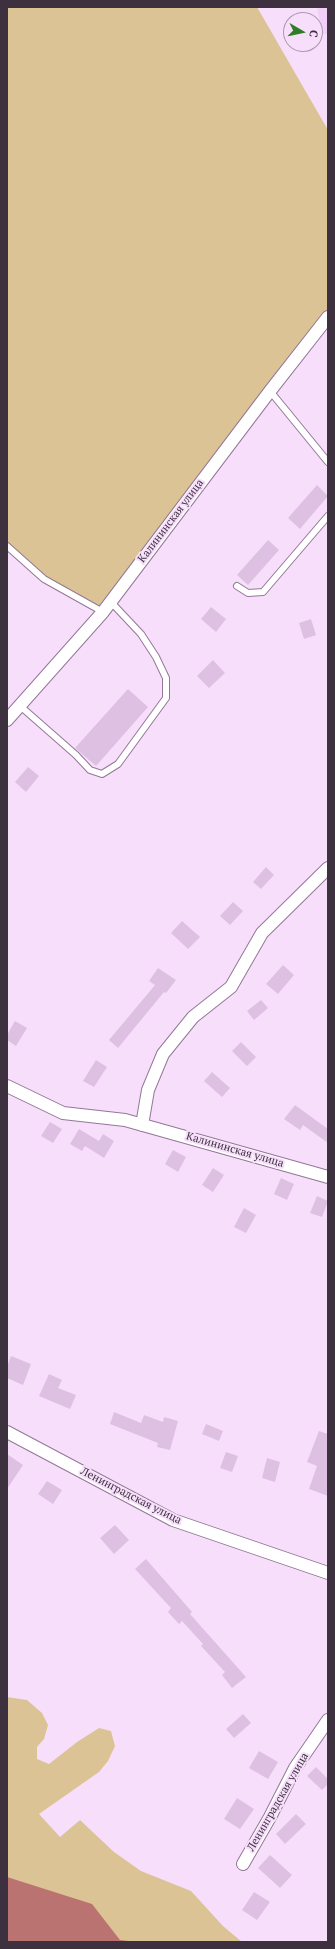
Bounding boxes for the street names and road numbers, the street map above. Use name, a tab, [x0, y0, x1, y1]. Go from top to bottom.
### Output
street label: Калининская улица	[135, 477, 207, 565]
street label: Калининская улица	[185, 1130, 285, 1170]
street label: Ленинградская улица	[78, 1465, 184, 1527]
street label: Ленинградская улица	[244, 1751, 312, 1853]

